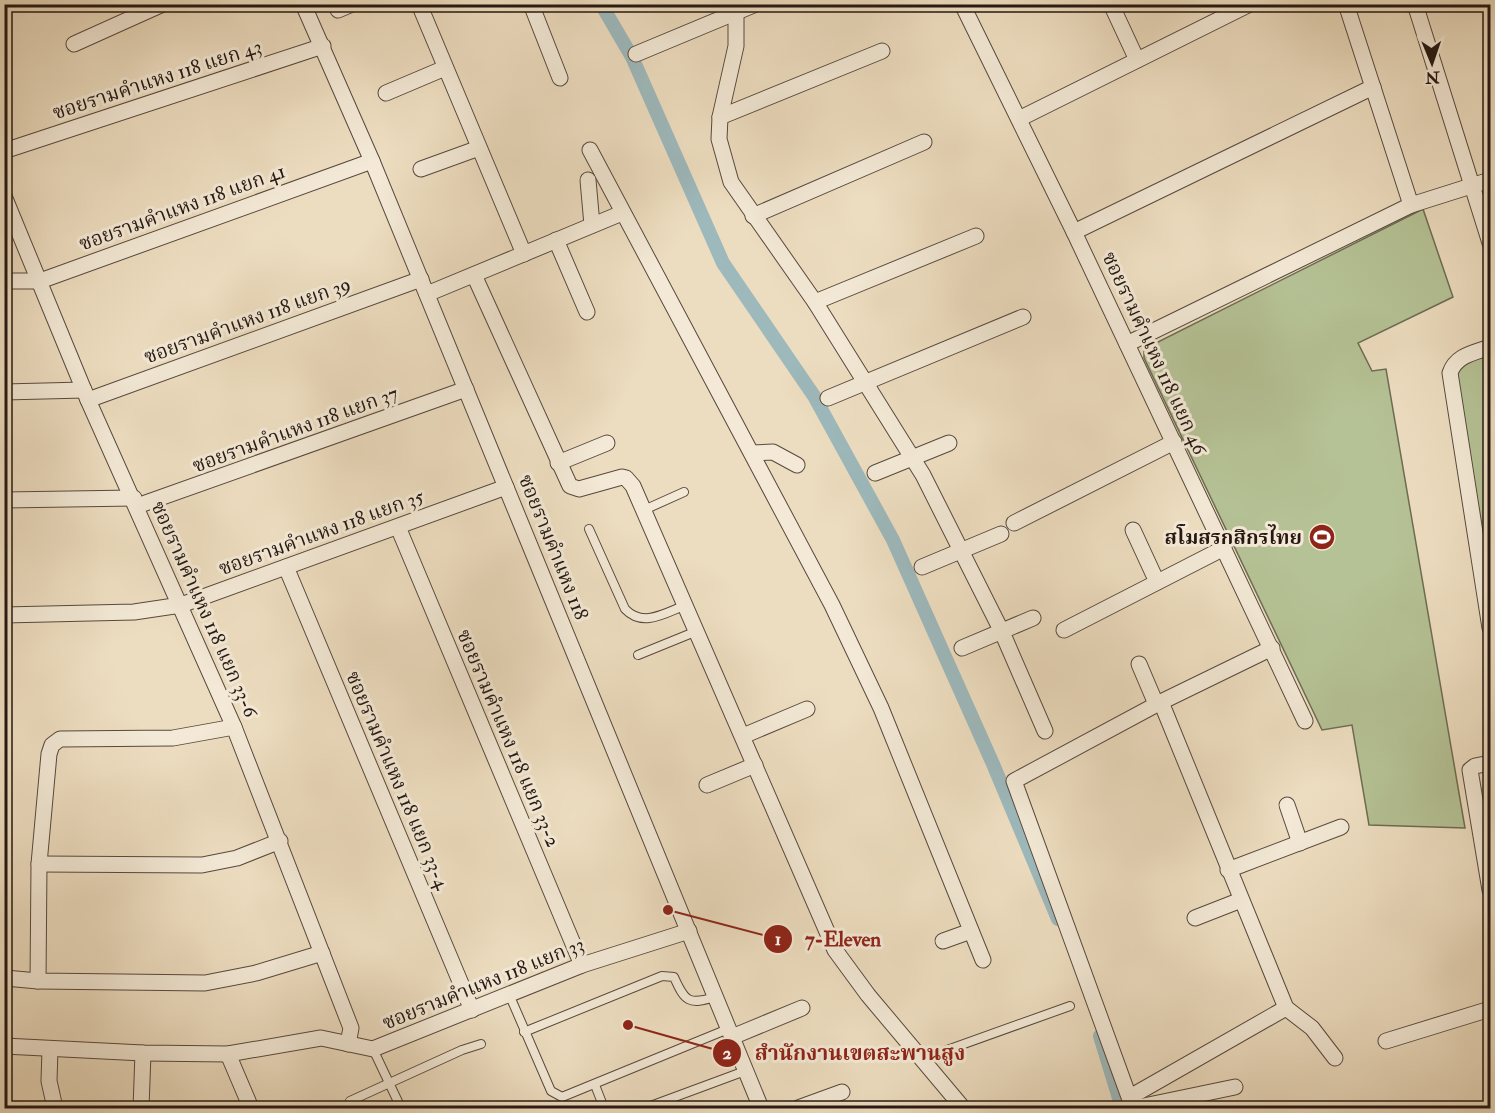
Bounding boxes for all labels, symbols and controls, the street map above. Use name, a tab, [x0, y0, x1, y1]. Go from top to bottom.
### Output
north arrow	[1402, 33, 1462, 93]
street label: ซอยรามคำแหง 118 แยก 43	[49, 34, 265, 125]
text: N	[1424, 67, 1441, 87]
street label: ซอยรามคำแหง 118 แยก 41	[75, 158, 289, 257]
street label: ซอยรามคำแหง 118 แยก 46	[1097, 248, 1213, 459]
street label: ซอยรามคำแหง 118 แยก 39	[140, 271, 354, 370]
street label: ซอยรามคำแหง 118 แยก 37	[189, 381, 401, 478]
street label: ซอยรามคำแหง 118	[513, 471, 594, 624]
street label: ซอยรามคำแหง 118 แยก 35	[215, 484, 427, 581]
street label: ซอยรามคำแหง 118 แยก 33-6	[146, 497, 264, 722]
sports icon: สโมสรกสิกรไทย	[1307, 522, 1337, 552]
place label: สโมสรกสิกรไทย	[1165, 524, 1302, 550]
street label: ซอยรามคำแหง 118 แยก 33-2	[451, 626, 566, 851]
street label: ซอยรามคำแหง 118 แยก 33-4	[340, 667, 455, 894]
callout: 7-Eleven	[763, 919, 893, 958]
text: 7-Eleven	[805, 926, 881, 953]
text: 1	[775, 928, 781, 951]
street label: ซอยรามคำแหง 118 แยก 33	[379, 932, 588, 1035]
callout: สำนักงานเขตสะพานสูง	[712, 1034, 977, 1073]
text: สำนักงานเขตสะพานสูง	[755, 1040, 965, 1067]
text: 2	[722, 1042, 732, 1065]

